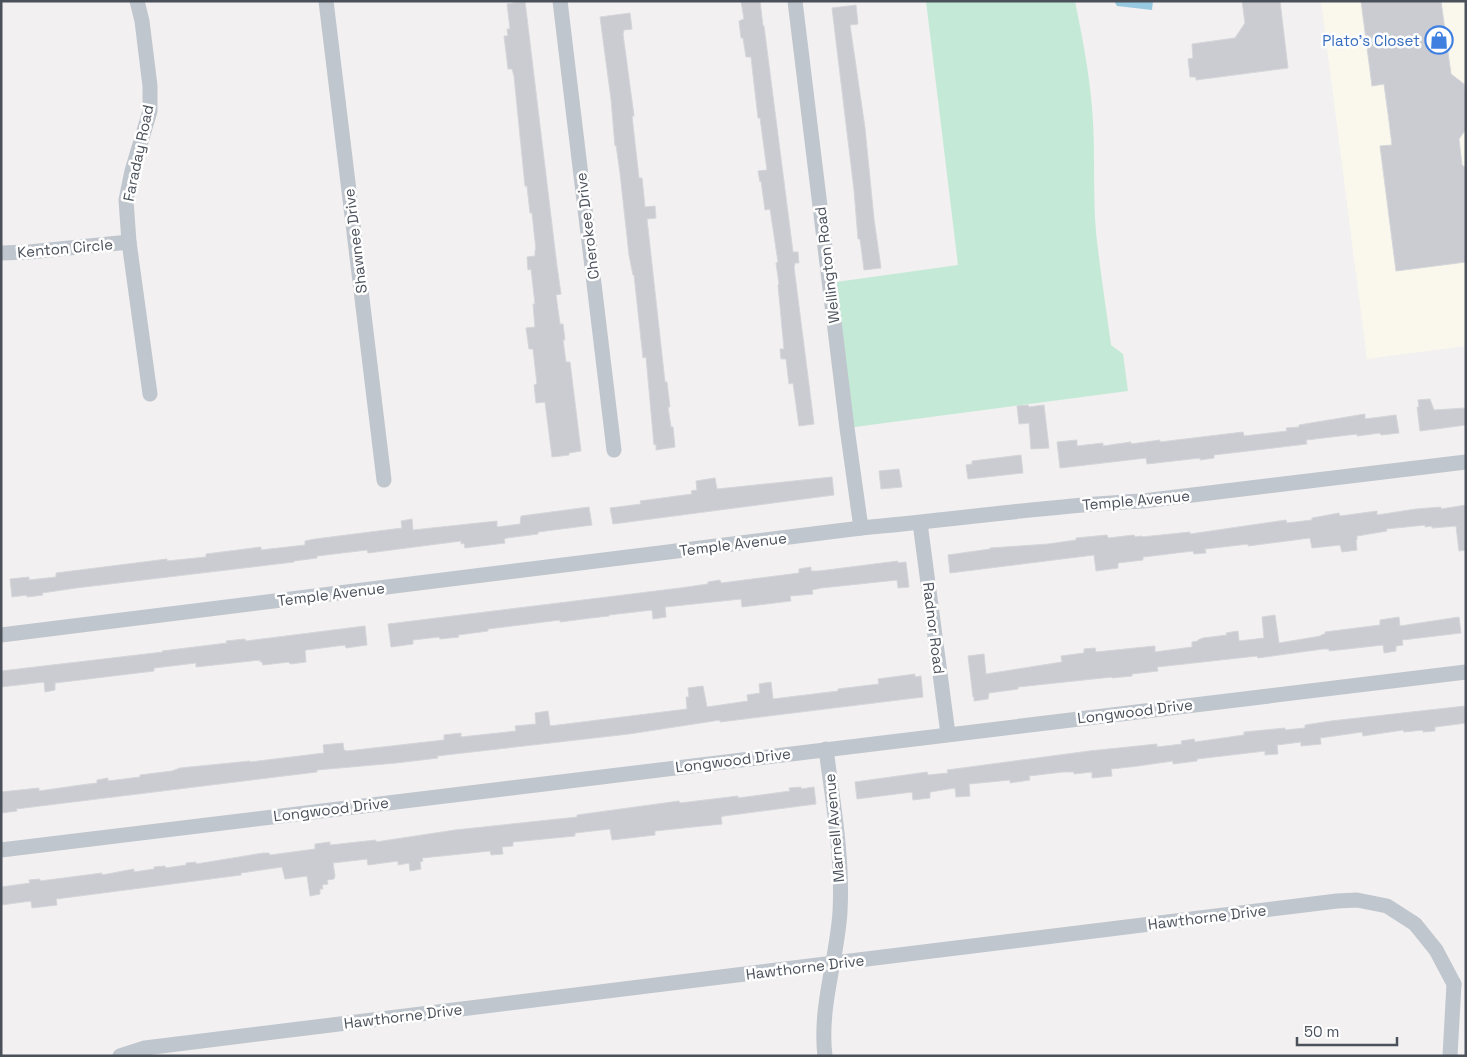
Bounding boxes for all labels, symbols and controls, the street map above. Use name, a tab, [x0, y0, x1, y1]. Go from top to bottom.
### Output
shop icon: Plato's Closet	[1424, 25, 1454, 55]
place label: Plato's Closet	[1322, 31, 1420, 50]
street label: Faraday Road	[118, 103, 158, 203]
street label: Cherokee Drive	[571, 171, 603, 281]
street label: Shawnee Drive	[339, 187, 371, 295]
street label: Wellington Road	[810, 206, 844, 324]
street label: Kenton Circle	[16, 234, 114, 262]
street label: Temple Avenue	[1081, 486, 1191, 514]
street label: Temple Avenue	[678, 528, 788, 560]
street label: Temple Avenue	[276, 578, 386, 610]
street label: Radnor Road	[919, 581, 949, 675]
street label: Longwood Drive	[1076, 694, 1194, 728]
street label: Longwood Drive	[674, 743, 792, 777]
street label: Marnell Avenue	[820, 773, 848, 883]
street label: Longwood Drive	[272, 792, 390, 826]
street label: Hawthorne Drive	[1147, 900, 1267, 934]
street label: Hawthorne Drive	[745, 950, 865, 984]
street label: Hawthorne Drive	[343, 999, 463, 1033]
scale bar	[1297, 1014, 1397, 1046]
text: 50 m	[1304, 1022, 1339, 1041]

